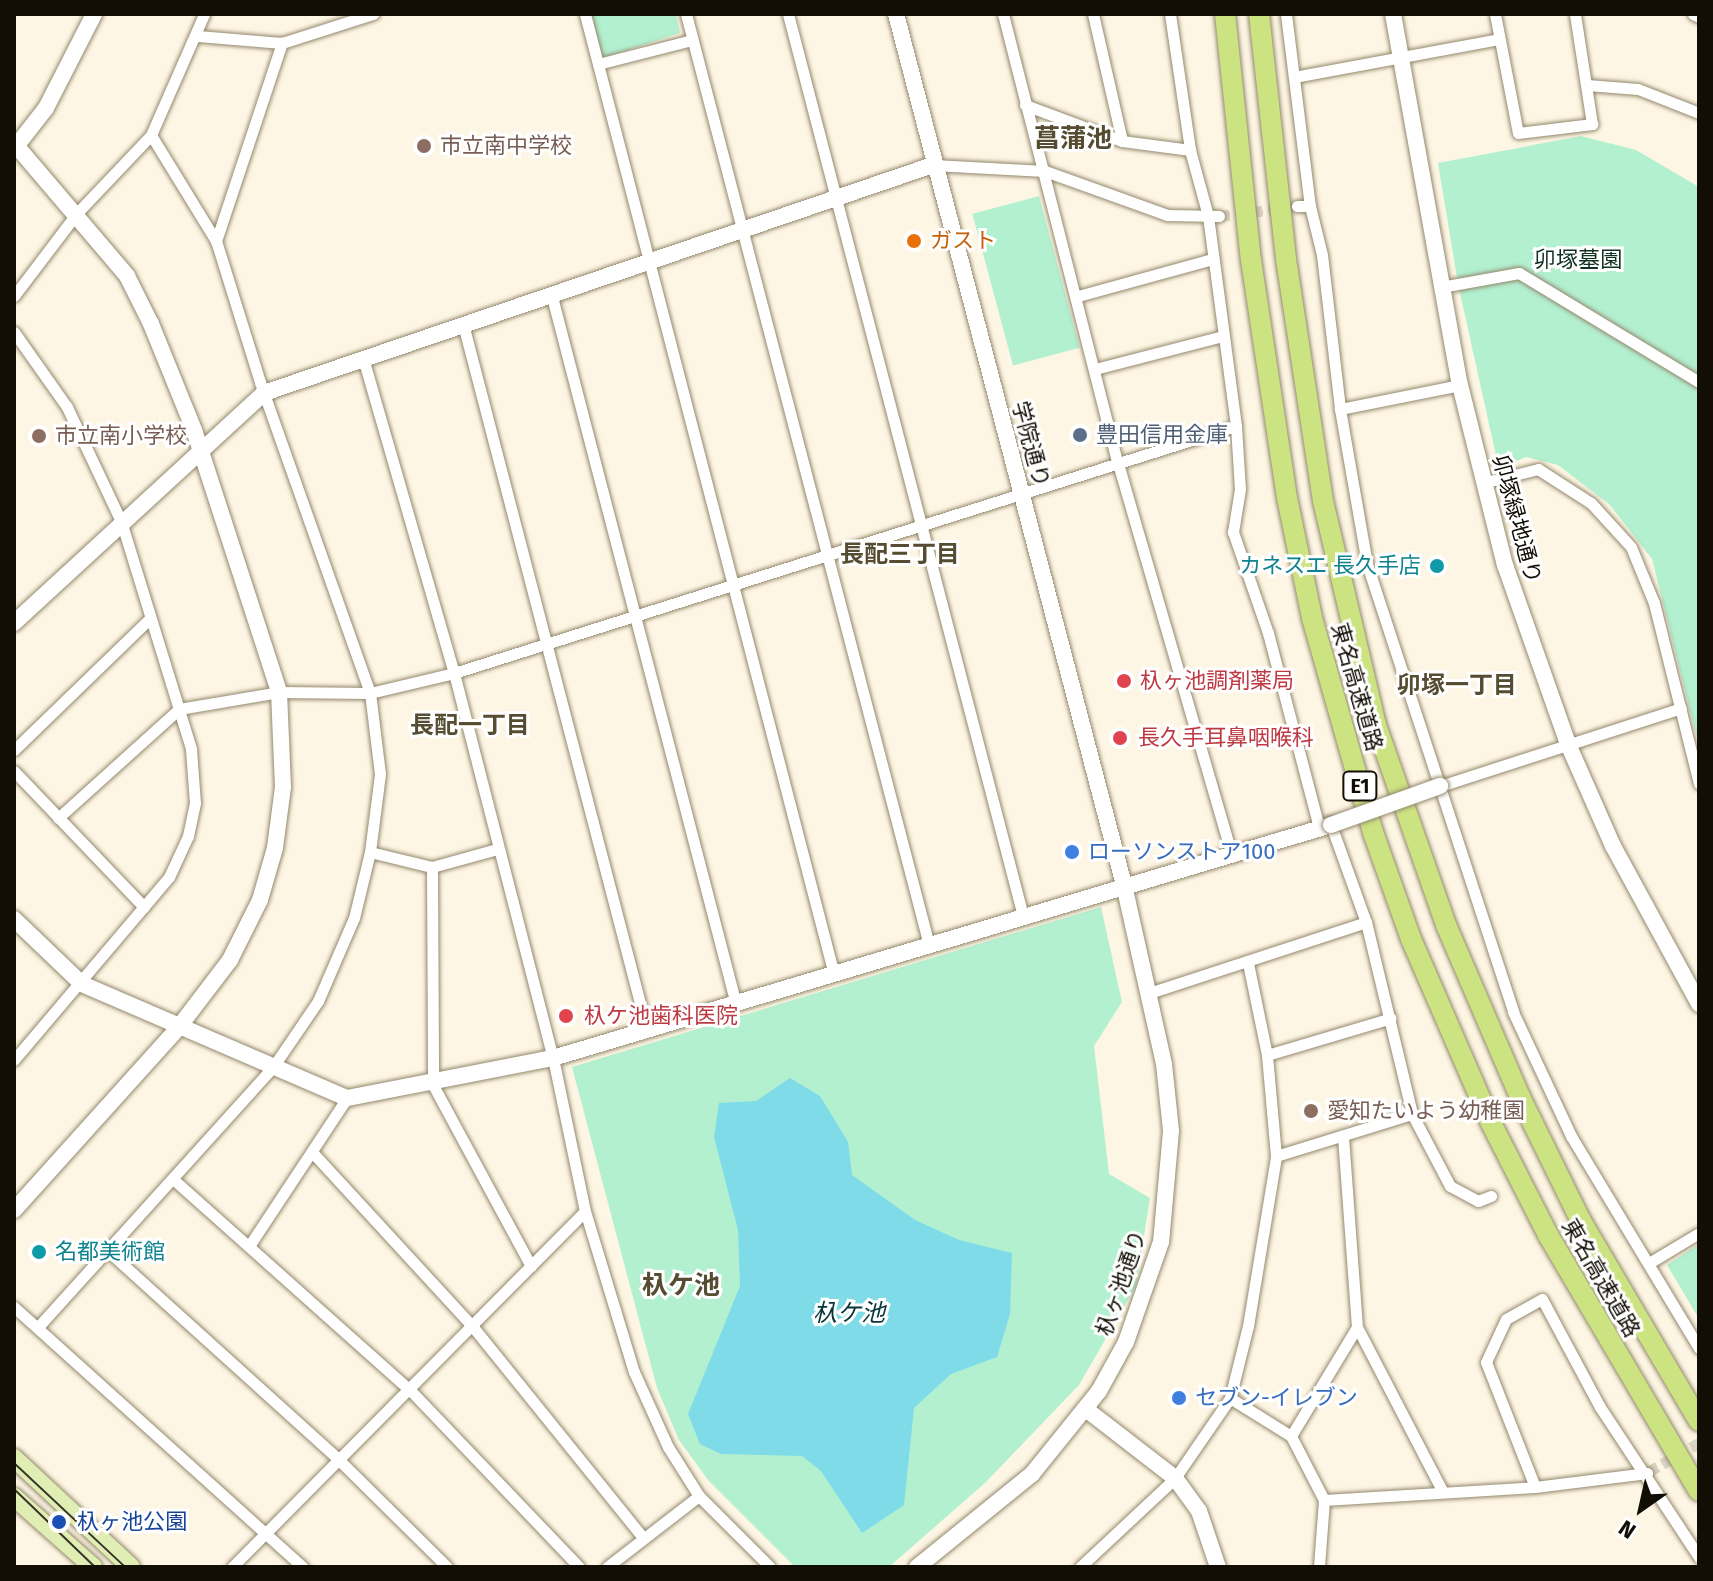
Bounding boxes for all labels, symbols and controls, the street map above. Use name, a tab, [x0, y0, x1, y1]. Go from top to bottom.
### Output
district label: 菖蒲池	[1034, 123, 1112, 155]
place label: 市立南中学校	[440, 133, 572, 159]
marker: 市立南中学校	[415, 137, 433, 155]
place label: ガスト	[930, 228, 996, 254]
marker: ガスト	[905, 232, 923, 250]
park label: 卯塚墓園	[1534, 247, 1622, 273]
street label: 学院通り	[1007, 398, 1055, 490]
place label: 豊田信用金庫	[1096, 422, 1228, 448]
place label: 市立南小学校	[55, 423, 187, 449]
marker: 豊田信用金庫	[1071, 426, 1089, 444]
marker: 市立南小学校	[30, 427, 48, 445]
street label: 卯塚緑地通り	[1487, 452, 1547, 586]
district label: 長配三丁目	[840, 541, 960, 569]
place label: カネスエ 長久手店	[1239, 553, 1421, 579]
marker: カネスエ 長久手店	[1428, 557, 1446, 575]
street label: 東名高速道路	[1326, 620, 1388, 754]
place label: 杁ヶ池調剤薬局	[1140, 668, 1294, 694]
marker: 杁ヶ池調剤薬局	[1115, 672, 1133, 690]
district label: 卯塚一丁目	[1397, 672, 1517, 700]
district label: 長配一丁目	[410, 712, 530, 740]
place label: 長久手耳鼻咽喉科	[1138, 725, 1314, 751]
marker: 長久手耳鼻咽喉科	[1109, 727, 1131, 749]
road number: E1	[1342, 770, 1378, 802]
place label: ローソンストア100	[1088, 839, 1276, 865]
marker: ローソンストア100	[1063, 843, 1081, 861]
place label: 杁ケ池歯科医院	[584, 1003, 738, 1029]
marker: 杁ケ池歯科医院	[555, 1005, 577, 1027]
place label: 愛知たいよう幼稚園	[1327, 1098, 1525, 1124]
marker: 愛知たいよう幼稚園	[1302, 1102, 1320, 1120]
street label: 東名高速道路	[1557, 1214, 1645, 1342]
street label: 杁ヶ池通り	[1091, 1227, 1151, 1339]
place label: 名都美術館	[55, 1239, 165, 1265]
marker: 名都美術館	[30, 1243, 48, 1261]
district label: 杁ケ池	[642, 1270, 720, 1302]
water label: 杁ケ池	[813, 1300, 885, 1328]
place label: セブン-イレブン	[1195, 1385, 1358, 1411]
marker: セブン-イレブン	[1170, 1389, 1188, 1407]
north arrow	[1601, 1469, 1681, 1549]
place label: 杁ヶ池公園	[77, 1509, 187, 1535]
marker: 杁ヶ池公園	[48, 1511, 70, 1533]
text: N	[1614, 1514, 1641, 1545]

